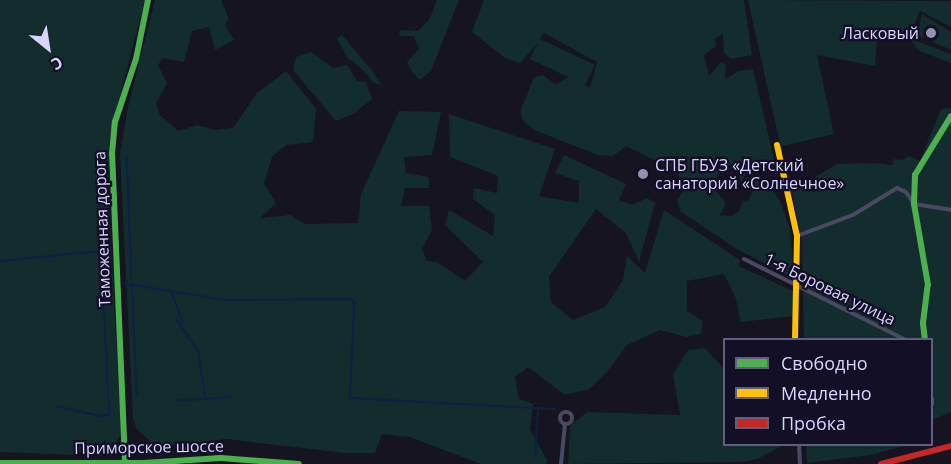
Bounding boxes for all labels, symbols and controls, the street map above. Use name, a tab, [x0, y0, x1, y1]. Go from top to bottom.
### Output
north arrow	[18, 18, 78, 78]
place label: Ласковый	[842, 23, 919, 43]
marker: Ласковый	[924, 26, 938, 40]
text: С	[47, 52, 67, 76]
street label: Таможенная дорога	[90, 151, 114, 307]
place label: СПБ ГБУЗ «Детский санаторий «Солнечное»	[655, 155, 844, 193]
marker: СПБ ГБУЗ «Детский санаторий «Солнечное»	[636, 167, 650, 181]
street label: 1-я Боровая улица	[761, 249, 899, 329]
legend	[723, 338, 933, 446]
text: Свободно	[781, 351, 868, 375]
text: Медленно	[781, 381, 872, 405]
text: Пробка	[781, 411, 846, 435]
street label: Приморское шоссе	[74, 436, 224, 458]

